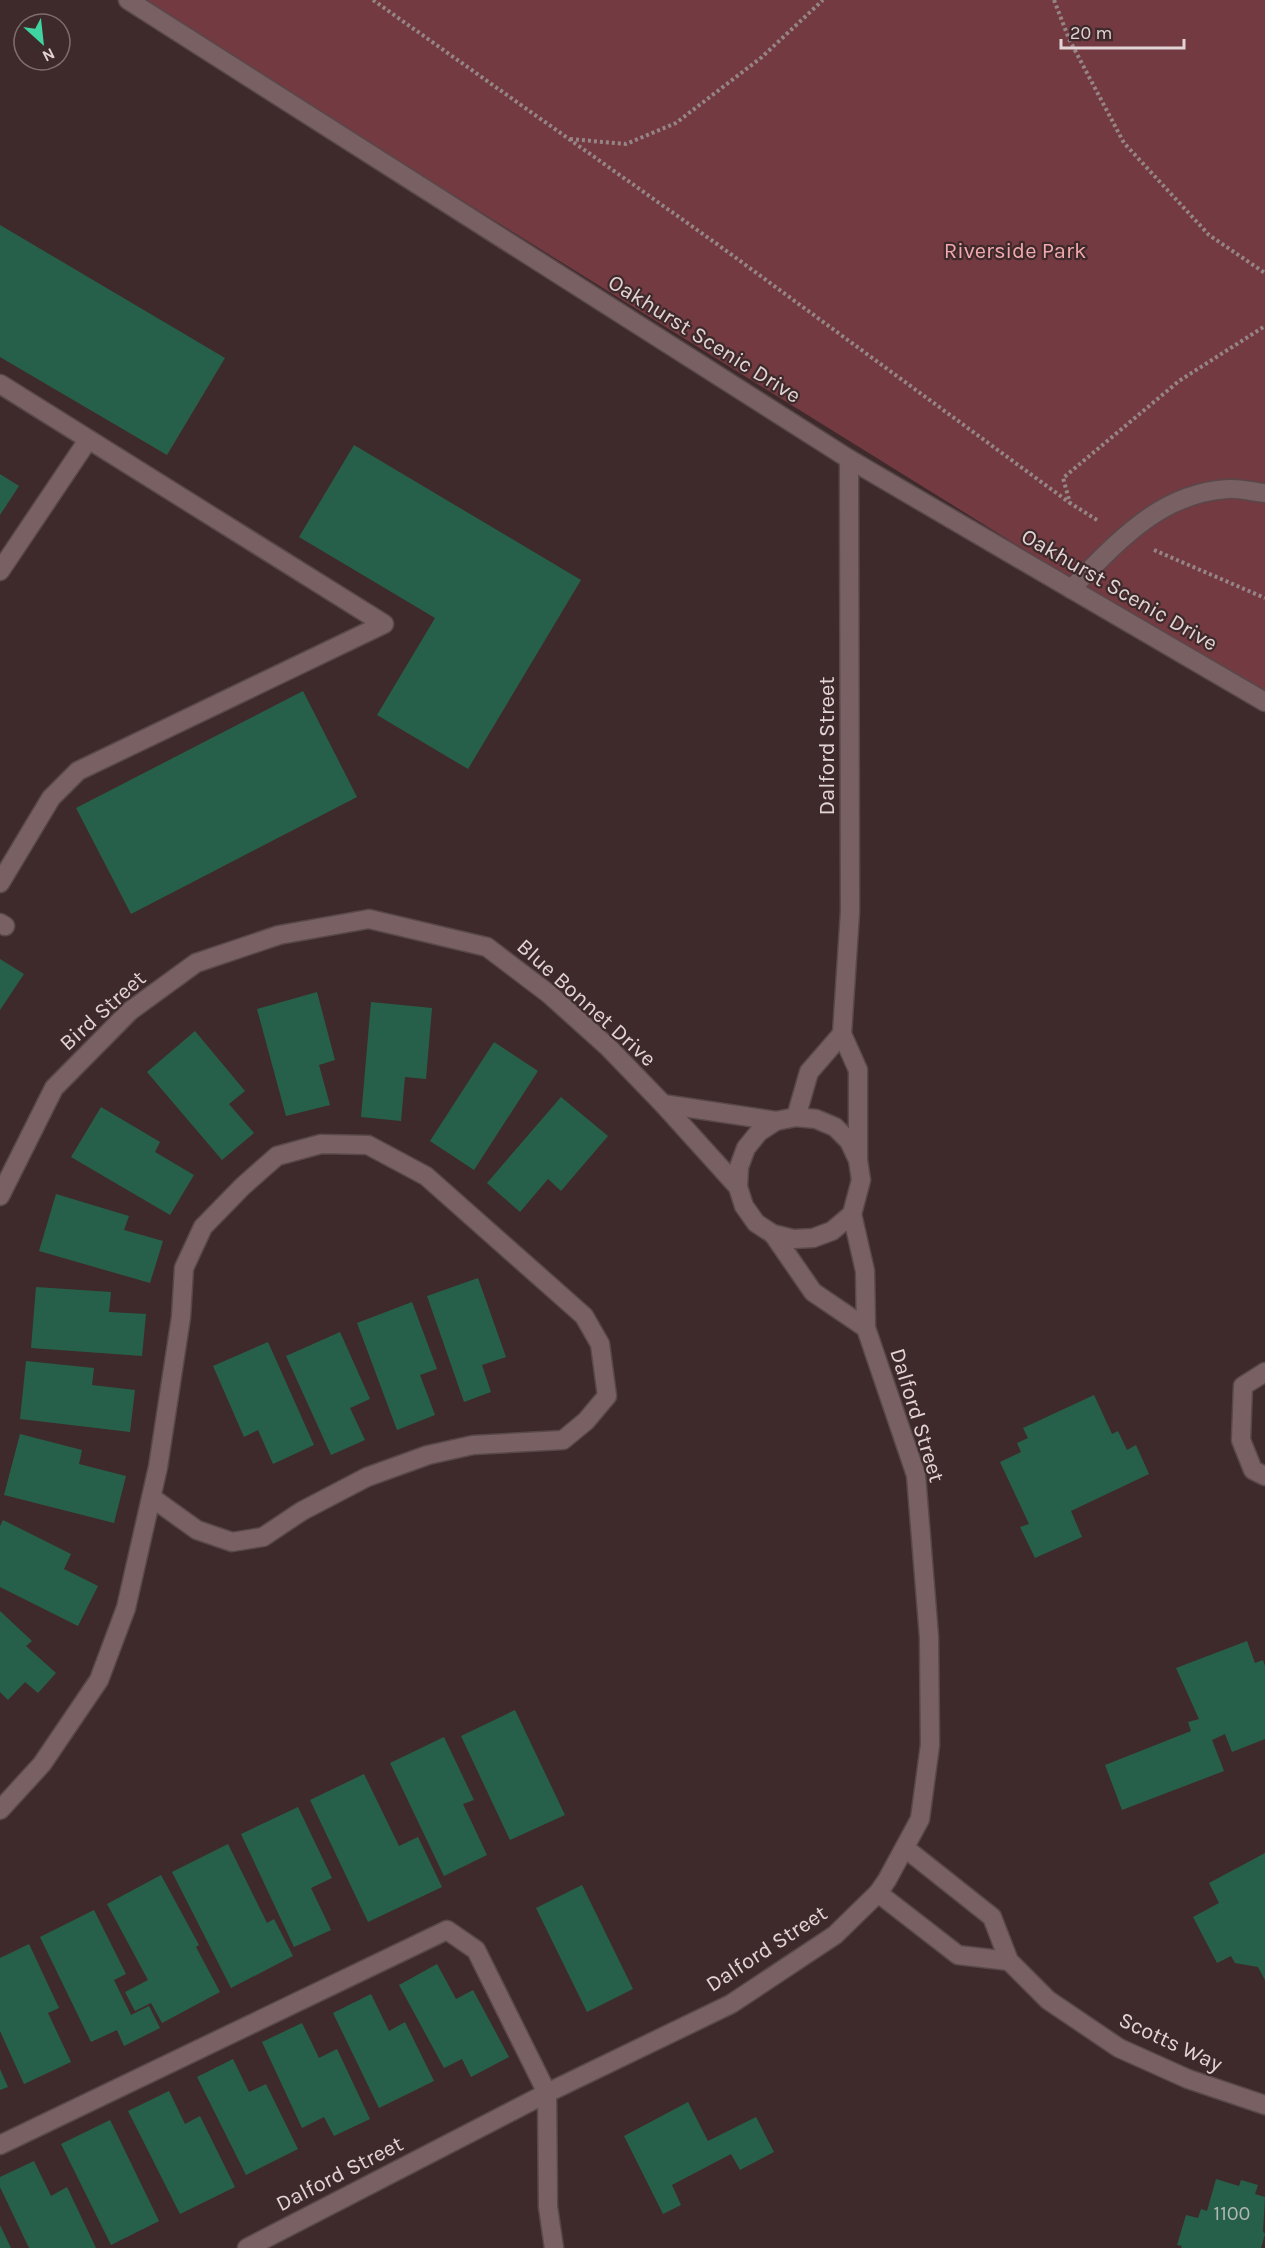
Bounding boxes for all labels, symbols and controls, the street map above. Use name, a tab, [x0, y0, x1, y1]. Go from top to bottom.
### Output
north arrow	[12, 12, 72, 72]
scale bar	[1061, 12, 1184, 50]
text: 20 m	[1070, 22, 1112, 44]
text: N	[39, 44, 58, 66]
park label: Riverside Park	[944, 238, 1086, 264]
street label: Oakhurst Scenic Drive	[603, 269, 806, 409]
street label: Oakhurst Scenic Drive	[1017, 523, 1222, 657]
street label: Dalford Street	[814, 677, 840, 815]
street label: Blue Bonnet Drive	[511, 933, 661, 1072]
street label: Bird Street	[54, 965, 151, 1056]
street label: Dalford Street	[884, 1345, 950, 1486]
street label: Dalford Street	[701, 1900, 832, 1998]
street label: Scotts Way	[1115, 2007, 1227, 2077]
street label: Dalford Street	[272, 2131, 407, 2217]
house number: 1100	[1214, 2202, 1250, 2225]

